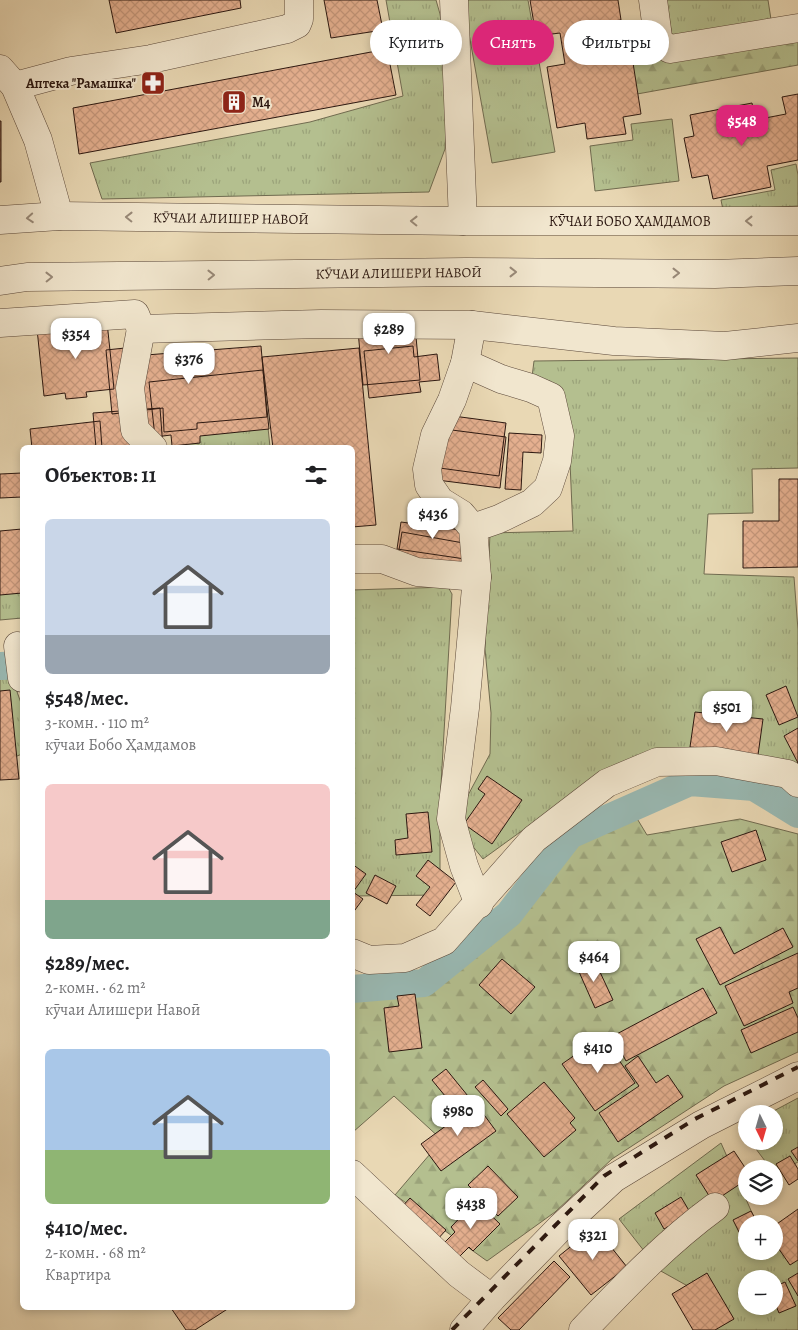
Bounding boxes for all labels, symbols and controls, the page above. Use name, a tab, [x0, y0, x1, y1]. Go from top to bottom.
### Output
chip: Купить	[370, 20, 462, 65]
chip: Снять	[472, 20, 554, 65]
chip: Фильтры	[564, 20, 669, 65]
pharmacy icon: Аптека "Рамашка"	[140, 70, 166, 96]
place label: Аптека "Рамашка"	[25, 74, 137, 93]
building icon: М4	[221, 89, 247, 115]
place label: М4	[252, 93, 271, 112]
pin: $548	[712, 104, 772, 147]
text: $548	[727, 110, 757, 132]
street label: КӮЧАИ АЛИШЕР НАВОӢ	[153, 208, 309, 229]
one-way arrow	[125, 212, 132, 222]
street label: КӮЧАИ БОБО ҲАМДАМОВ	[549, 212, 711, 231]
one-way arrow	[25, 213, 33, 224]
one-way arrow	[410, 216, 418, 226]
one-way arrow	[745, 216, 753, 226]
street label: КӮЧАИ АЛИШЕРИ НАВОӢ	[315, 262, 482, 283]
one-way arrow	[510, 267, 518, 277]
one-way arrow	[672, 268, 680, 278]
one-way arrow	[208, 270, 215, 280]
one-way arrow	[45, 272, 53, 282]
pin: $289	[359, 312, 419, 355]
pin: $354	[46, 318, 106, 360]
text: $289	[374, 318, 404, 340]
text: $354	[62, 323, 90, 345]
pin: $376	[159, 342, 219, 385]
text: $376	[175, 348, 203, 370]
text: Объектов: 11	[45, 461, 156, 489]
icon: filters	[302, 461, 330, 489]
pin: $436	[403, 498, 463, 540]
text: $436	[418, 503, 448, 525]
icon: home	[143, 552, 233, 642]
text: $548/мес.	[45, 684, 129, 712]
pin: $501	[697, 690, 757, 733]
text: $501	[713, 696, 741, 718]
text: 3-комн. · 110 m²	[45, 712, 149, 734]
text: кӯчаи Бобо Ҳамдамов	[45, 734, 196, 756]
icon: home	[143, 817, 233, 907]
pin: $464	[564, 940, 624, 983]
text: $464	[579, 946, 609, 968]
text: $289/мес.	[45, 949, 130, 977]
text: 2-комн. · 62 m²	[45, 977, 146, 999]
text: кӯчаи Алишери Навоӣ	[45, 999, 200, 1021]
pin: $410	[568, 1032, 628, 1074]
text: $410	[584, 1037, 612, 1059]
icon: home	[143, 1082, 233, 1172]
pin: $980	[428, 1094, 488, 1137]
text: $980	[443, 1100, 473, 1122]
north arrow	[738, 1105, 782, 1150]
map controls	[738, 1105, 783, 1315]
button: layers	[738, 1160, 783, 1205]
pin: $438	[441, 1188, 501, 1230]
text: $438	[456, 1193, 486, 1215]
text: $410/мес.	[45, 1214, 128, 1242]
button: +	[738, 1215, 783, 1260]
pin: $321	[563, 1218, 623, 1261]
text: $321	[579, 1224, 607, 1246]
text: 2-комн. · 68 m²	[45, 1242, 146, 1264]
text: Квартира	[45, 1264, 111, 1286]
button: −	[738, 1270, 783, 1315]

